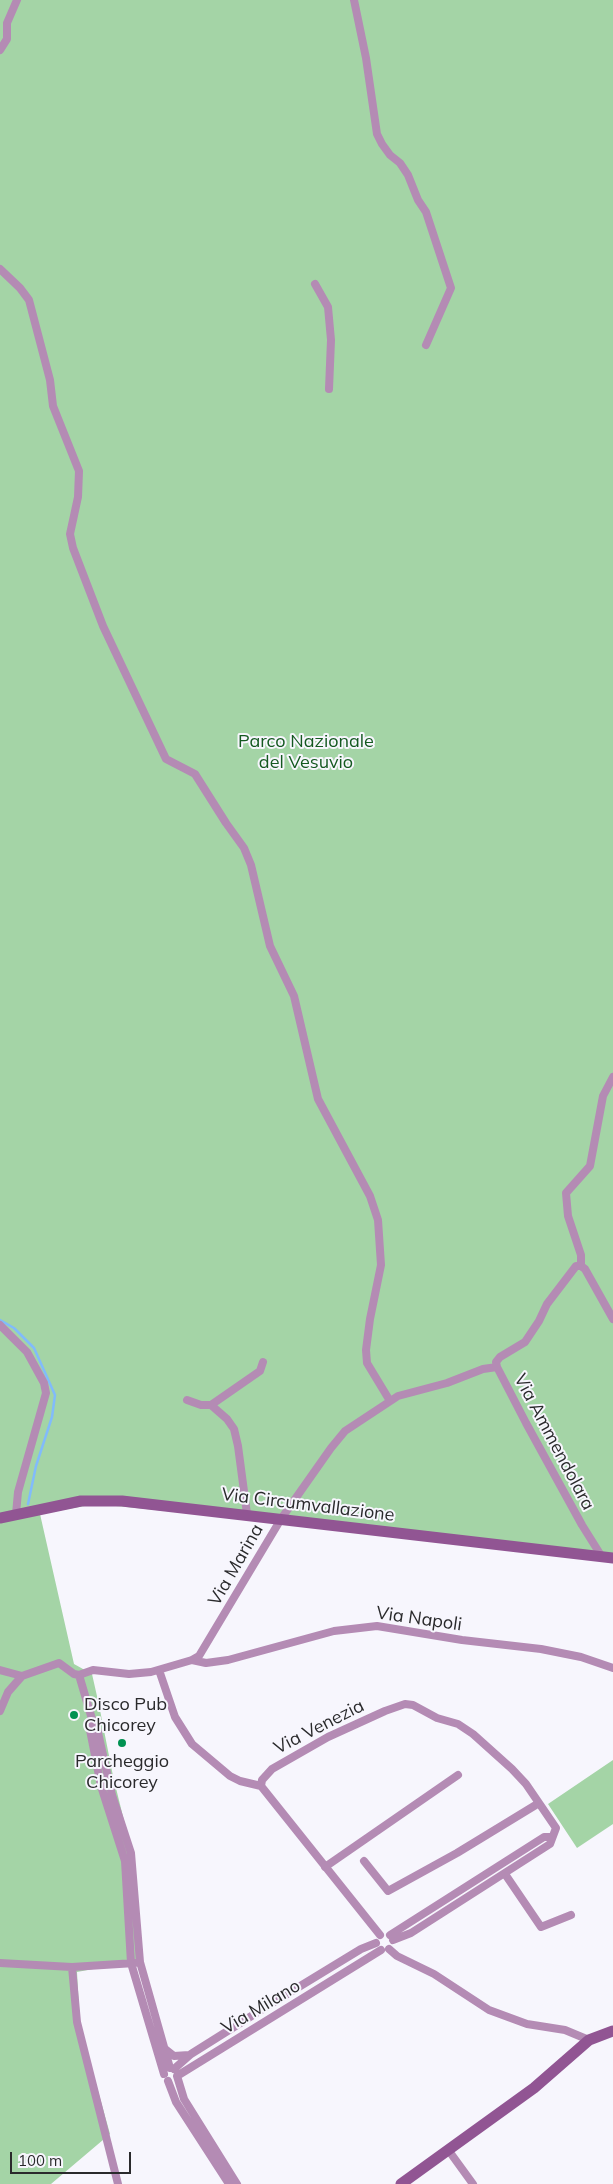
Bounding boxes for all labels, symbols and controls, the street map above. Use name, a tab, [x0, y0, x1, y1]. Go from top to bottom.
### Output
park label: Parco Nazionale del Vesuvio	[238, 731, 374, 774]
street label: Via Ammendolara	[509, 1370, 599, 1514]
street label: Via Circumvallazione	[220, 1484, 396, 1526]
street label: Via Marina	[204, 1520, 268, 1610]
street label: Via Napoli	[375, 1602, 463, 1636]
place label: Disco Pub Chicorey	[84, 1694, 167, 1736]
street label: Via Venezia	[270, 1695, 368, 1759]
marker: Disco Pub Chicorey	[68, 1709, 80, 1721]
marker: Parcheggio Chicorey	[116, 1737, 128, 1749]
place label: Parcheggio Chicorey	[75, 1751, 169, 1794]
street label: Via Milano	[218, 1975, 304, 2039]
scale bar	[12, 2142, 134, 2174]
text: 100 m	[18, 2151, 62, 2170]

